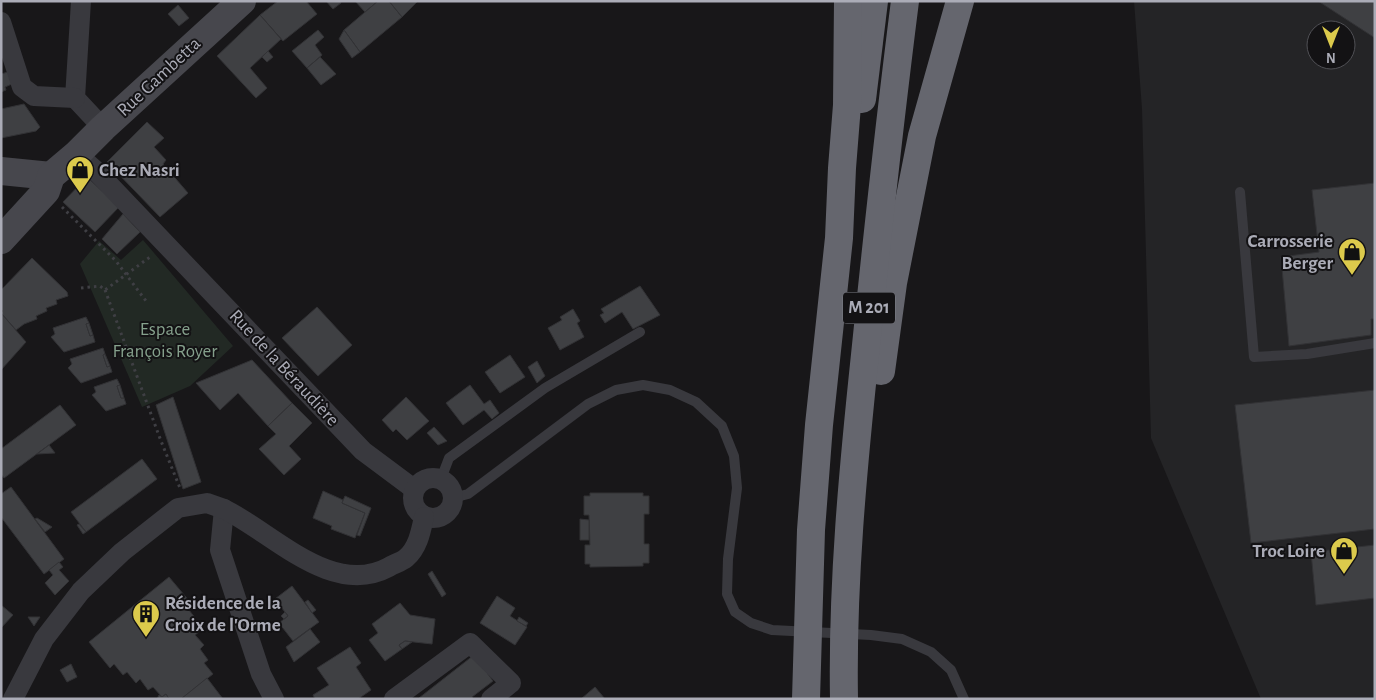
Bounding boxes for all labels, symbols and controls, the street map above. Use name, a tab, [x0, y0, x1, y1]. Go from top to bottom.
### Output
north arrow	[1306, 20, 1356, 70]
street label: Rue Gambetta	[114, 34, 204, 120]
text: N	[1326, 50, 1336, 64]
shop icon: Chez Nasri	[65, 155, 95, 194]
place label: Chez Nasri	[99, 161, 180, 180]
place label: Carrosserie Berger	[1247, 232, 1333, 273]
shop icon: Carrosserie Berger	[1337, 237, 1367, 276]
road number: M 201	[843, 292, 895, 324]
street label: Rue de la Béraudière	[225, 306, 343, 430]
park label: Espace François Royer	[113, 320, 217, 361]
shop icon: Troc Loire	[1329, 536, 1359, 575]
place label: Troc Loire	[1252, 542, 1325, 561]
place label: Résidence de la Croix de l'Orme	[165, 594, 281, 635]
building icon: Résidence de la Croix de l'Orme	[131, 599, 161, 638]

